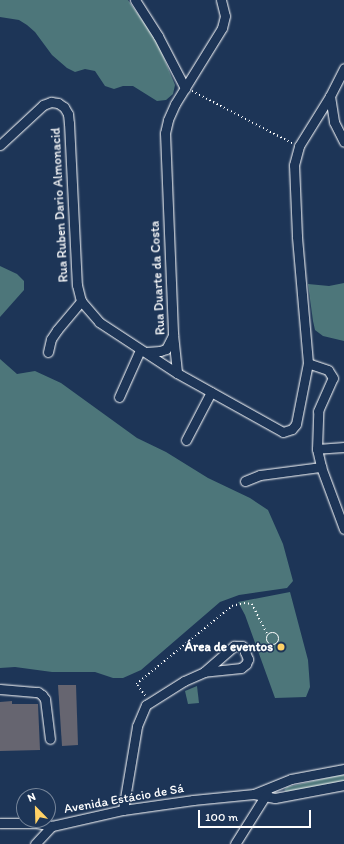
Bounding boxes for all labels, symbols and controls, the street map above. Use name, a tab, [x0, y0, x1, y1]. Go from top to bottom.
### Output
street label: Rua Ruben Dario Almonacid	[48, 127, 72, 283]
street label: Rua Duarte da Costa	[147, 220, 169, 336]
place label: Área de eventos	[185, 639, 273, 655]
marker: Área de eventos	[276, 642, 286, 652]
street label: Avenida Estácio de Sá	[63, 781, 185, 817]
north arrow	[16, 788, 56, 828]
text: N	[26, 790, 37, 805]
scale bar	[200, 802, 313, 828]
text: 100 m	[205, 810, 238, 824]

